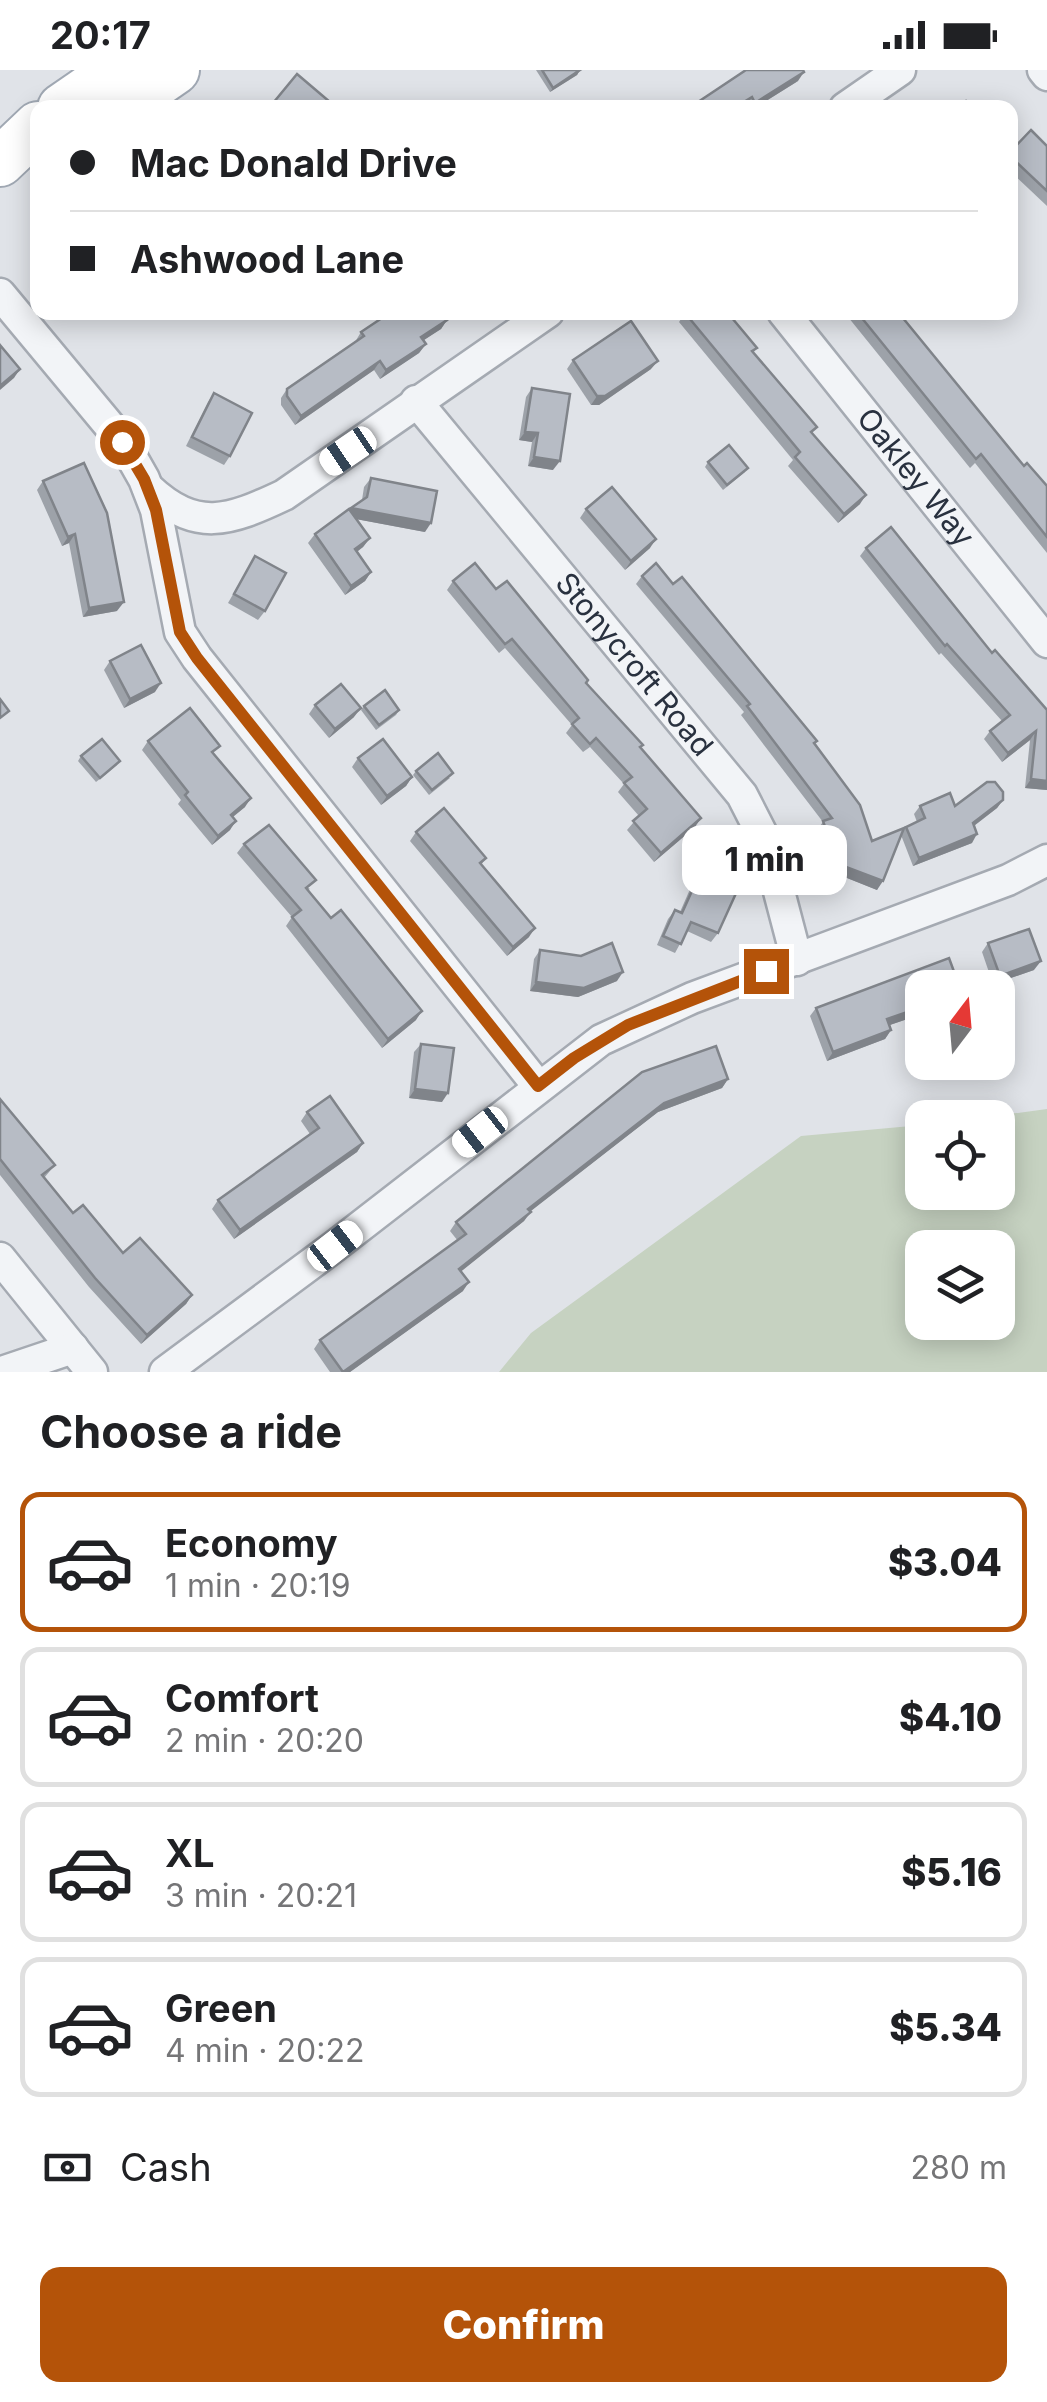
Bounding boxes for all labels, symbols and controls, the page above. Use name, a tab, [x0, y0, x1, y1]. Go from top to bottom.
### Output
text: 20:17	[50, 12, 151, 58]
text: Mac Donald Drive	[130, 140, 457, 186]
text: Ashwood Lane	[130, 236, 404, 282]
street label: Oakley Way	[850, 400, 983, 554]
route start	[100, 420, 145, 465]
car	[315, 422, 381, 480]
street label: Stonycroft Road	[549, 565, 721, 763]
callout: 1 min	[684, 826, 848, 896]
text: 1 min	[724, 840, 805, 879]
route end	[744, 949, 789, 994]
north arrow	[905, 970, 1015, 1080]
map controls	[905, 970, 1015, 1340]
button: locate	[905, 1100, 1015, 1210]
car	[447, 1102, 513, 1162]
car	[302, 1216, 368, 1276]
button: layers	[905, 1230, 1015, 1340]
text: Choose a ride	[40, 1404, 342, 1459]
icon: car	[45, 1517, 135, 1607]
text: Economy	[165, 1520, 338, 1566]
text: $3.04	[888, 1539, 1002, 1585]
text: 1 min · 20:19	[165, 1566, 351, 1605]
icon: car	[45, 1672, 135, 1762]
text: Comfort	[165, 1675, 319, 1721]
text: $4.10	[899, 1694, 1002, 1740]
text: 2 min · 20:20	[165, 1721, 364, 1760]
icon: car	[45, 1827, 135, 1917]
text: XL	[165, 1830, 215, 1876]
text: $5.16	[901, 1849, 1002, 1895]
text: 3 min · 20:21	[165, 1876, 357, 1915]
icon: car	[45, 1982, 135, 2072]
text: Green	[165, 1985, 277, 2031]
text: $5.34	[889, 2004, 1002, 2050]
text: 4 min · 20:22	[165, 2031, 365, 2070]
icon: cash	[40, 2140, 95, 2195]
text: Cash	[120, 2144, 212, 2190]
text: 280 m	[910, 2148, 1007, 2187]
button: Confirm	[40, 2267, 1007, 2382]

